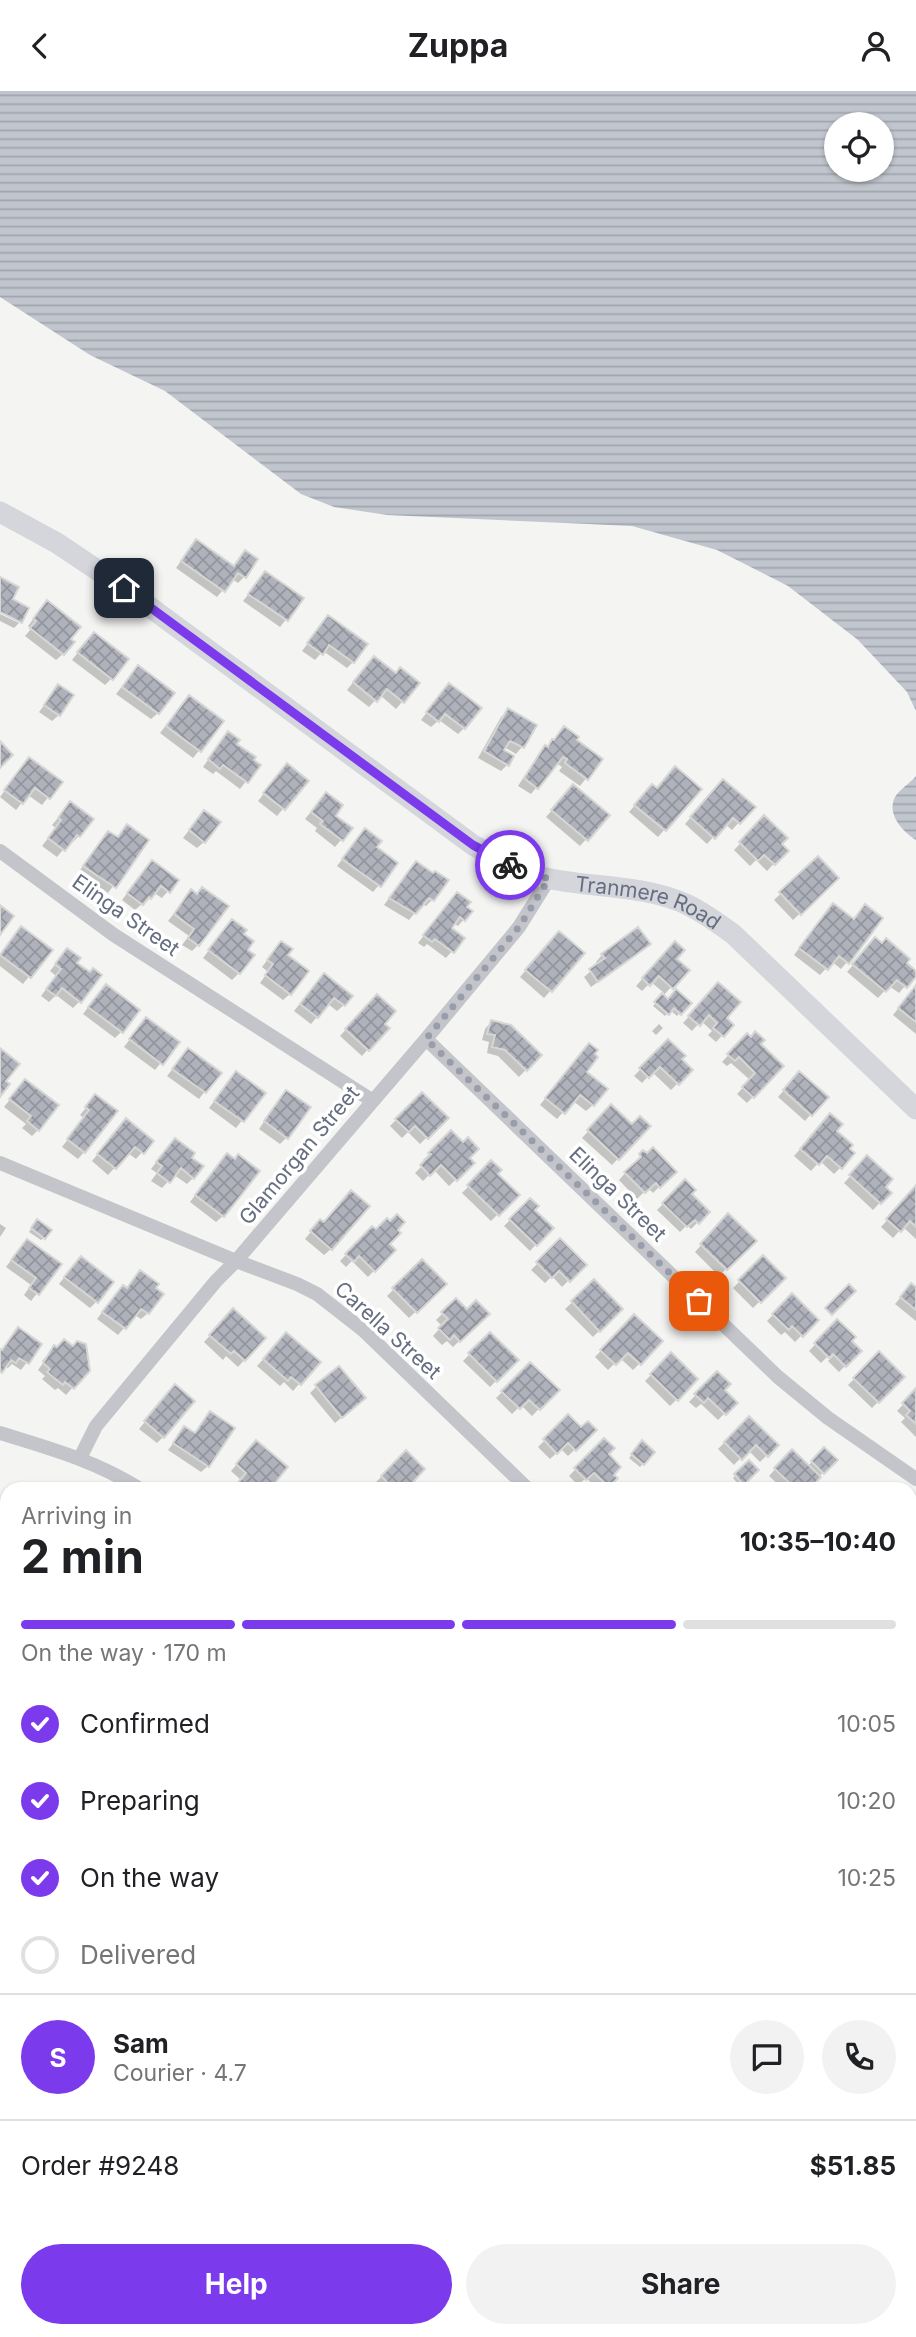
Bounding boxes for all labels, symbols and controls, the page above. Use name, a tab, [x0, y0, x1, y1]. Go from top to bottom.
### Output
text: Zuppa	[408, 26, 508, 65]
icon: back	[21, 27, 59, 65]
icon: person	[857, 27, 895, 65]
map controls	[824, 112, 894, 182]
button: locate	[824, 112, 894, 182]
pin	[94, 558, 154, 618]
icon: home	[105, 569, 143, 607]
courier	[475, 830, 545, 900]
icon: bike	[491, 846, 529, 884]
street label: Elinga Street	[68, 869, 184, 961]
street label: Tranmere Road	[574, 870, 726, 934]
street label: Glamorgan Street	[234, 1080, 364, 1229]
street label: Elinga Street	[564, 1142, 672, 1247]
pin	[669, 1271, 729, 1331]
street label: Carella Street	[330, 1276, 446, 1384]
icon: bag	[680, 1282, 718, 1320]
text: Arriving in	[21, 1502, 132, 1530]
text: 10:35–10:40	[740, 1526, 896, 1557]
text: 2 min	[21, 1528, 144, 1584]
text: On the way · 170 m	[21, 1639, 227, 1667]
icon: check	[21, 1705, 59, 1743]
text: Confirmed	[80, 1708, 210, 1739]
text: 10:05	[837, 1710, 896, 1738]
icon: check	[21, 1782, 59, 1820]
text: Preparing	[80, 1785, 200, 1816]
text: 10:20	[837, 1787, 896, 1815]
icon: check	[21, 1859, 59, 1897]
text: On the way	[80, 1862, 219, 1893]
text: 10:25	[838, 1864, 896, 1892]
text: Delivered	[80, 1939, 196, 1970]
button: chat	[730, 2020, 804, 2094]
button: phone	[822, 2020, 896, 2094]
text: Sam	[113, 2028, 169, 2059]
text: S	[49, 2042, 67, 2073]
text: Courier · 4.7	[113, 2059, 247, 2087]
text: Order #9248	[21, 2150, 179, 2181]
text: $51.85	[810, 2150, 896, 2181]
button: Help	[21, 2244, 452, 2324]
button: Share	[466, 2244, 896, 2324]

